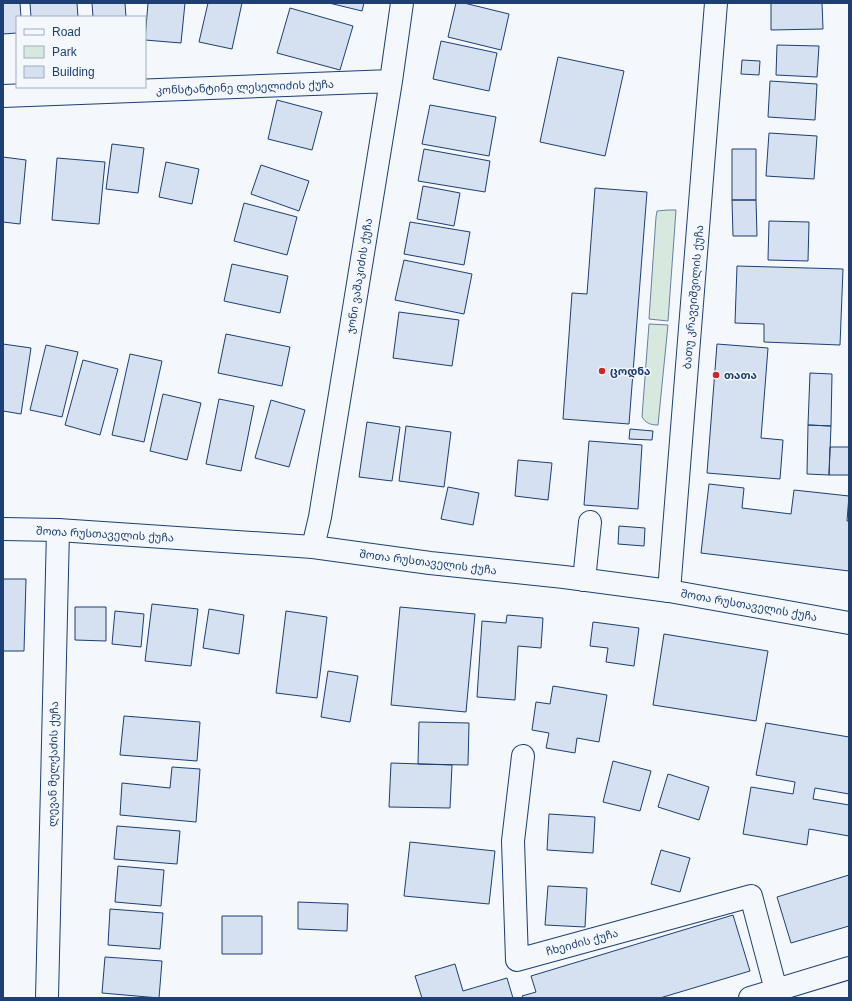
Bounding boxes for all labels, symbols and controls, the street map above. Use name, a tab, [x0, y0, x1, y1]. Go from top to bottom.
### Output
legend	[16, 16, 146, 88]
text: Road	[52, 25, 81, 39]
text: Park	[52, 45, 78, 59]
text: Building	[52, 65, 95, 79]
street label: კონსტანტინე ლესელიძის ქუჩა	[156, 78, 334, 97]
street label: ჯონი ვაშაკიძის ქუჩა	[344, 217, 375, 335]
street label: ბათუ კრავეიშვილის ქუჩა	[681, 224, 706, 370]
place label: ცოდნა	[610, 365, 651, 378]
marker: ცოდნა	[597, 366, 607, 376]
place label: თათა	[724, 369, 757, 381]
marker: თათა	[711, 370, 721, 380]
street label: შოთა რუსთაველის ქუჩა	[36, 524, 174, 545]
street label: შოთა რუსთაველის ქუჩა	[359, 548, 497, 577]
street label: შოთა რუსთაველის ქუჩა	[680, 587, 818, 624]
street label: ლევან მელქაძის ქუჩა	[46, 701, 61, 827]
street label: ჩხეიძის ქუჩა	[545, 927, 620, 958]

